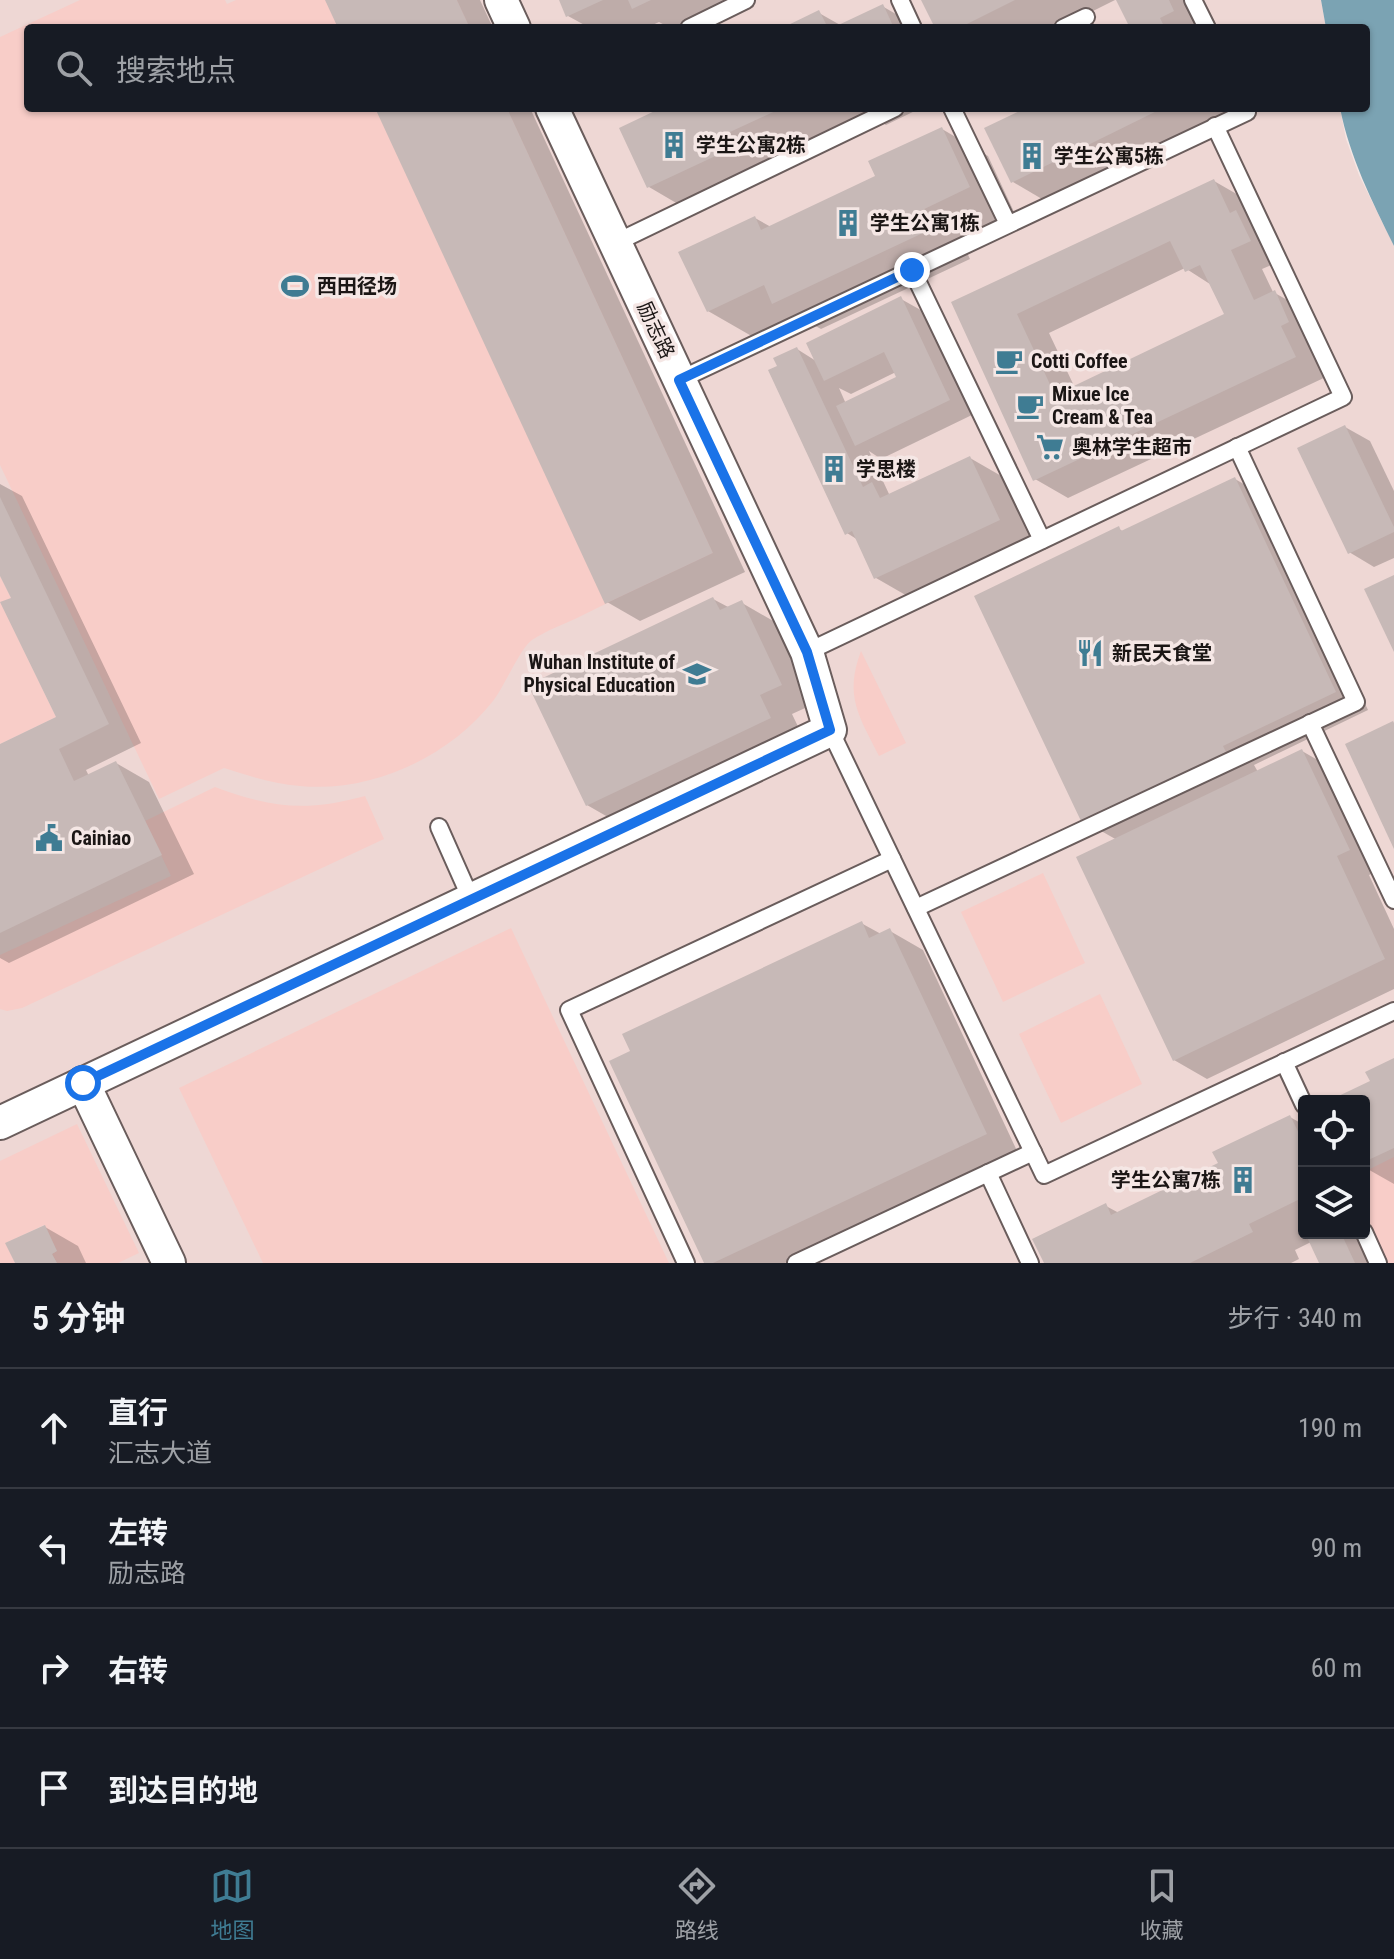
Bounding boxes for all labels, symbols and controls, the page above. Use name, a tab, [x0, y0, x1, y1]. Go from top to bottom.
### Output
search box	[24, 24, 1370, 112]
icon: search	[52, 46, 96, 90]
text: 搜索地点	[116, 53, 236, 88]
building icon: 学生公寓2栋	[659, 130, 689, 160]
place label: 学生公寓2栋	[696, 133, 806, 157]
building icon: 学生公寓5栋	[1017, 141, 1047, 171]
place label: 学生公寓5栋	[1054, 144, 1164, 168]
building icon: 学生公寓1栋	[833, 208, 863, 238]
place label: 学生公寓1栋	[870, 211, 980, 235]
route end	[894, 252, 930, 288]
sports icon: 西田径场	[280, 271, 310, 301]
place label: 西田径场	[317, 274, 397, 298]
street label: 励志路	[632, 298, 680, 362]
cafe icon: Cotti Coffee	[994, 346, 1024, 376]
place label: Cotti Coffee	[1031, 349, 1128, 373]
place label: Mixue Ice Cream & Tea	[1052, 382, 1153, 429]
cafe icon: Mixue Ice Cream & Tea	[1015, 391, 1045, 421]
supermarket icon: 奥林学生超市	[1035, 432, 1065, 462]
place label: 奥林学生超市	[1072, 435, 1192, 459]
building icon: 学思楼	[819, 454, 849, 484]
place label: 学思楼	[856, 457, 916, 481]
restaurant icon: 新民天食堂	[1075, 638, 1105, 668]
place label: 新民天食堂	[1112, 641, 1212, 665]
place label: Wuhan Institute of Physical Education	[524, 650, 675, 697]
school or university icon: Wuhan Institute of Physical Education	[682, 659, 712, 689]
public building icon: Cainiao	[34, 823, 64, 853]
place label: Cainiao	[71, 826, 131, 850]
route start	[65, 1065, 101, 1101]
map controls	[1298, 1095, 1370, 1239]
button: locate	[1298, 1095, 1370, 1167]
building icon: 学生公寓7栋	[1228, 1165, 1258, 1195]
button: layers	[1298, 1167, 1370, 1239]
place label: 学生公寓7栋	[1111, 1168, 1221, 1192]
text: 5 分钟	[32, 1298, 125, 1338]
text: 步行 · 340 m	[1228, 1303, 1362, 1333]
text: 直行	[108, 1395, 168, 1430]
icon: ahead	[32, 1406, 76, 1450]
text: 190 m	[1298, 1413, 1362, 1443]
text: 汇志大道	[108, 1438, 212, 1468]
text: 左转	[108, 1515, 168, 1550]
icon: left	[32, 1526, 76, 1570]
text: 90 m	[1311, 1533, 1362, 1563]
text: 励志路	[108, 1558, 186, 1588]
icon: right	[32, 1646, 76, 1690]
text: 右转	[108, 1653, 168, 1688]
text: 60 m	[1311, 1653, 1362, 1683]
icon: arrive	[32, 1766, 76, 1810]
text: 到达目的地	[108, 1773, 258, 1808]
tab: 地图	[210, 1864, 254, 1944]
tab: 路线	[675, 1864, 719, 1944]
tab: 收藏	[1140, 1864, 1184, 1944]

